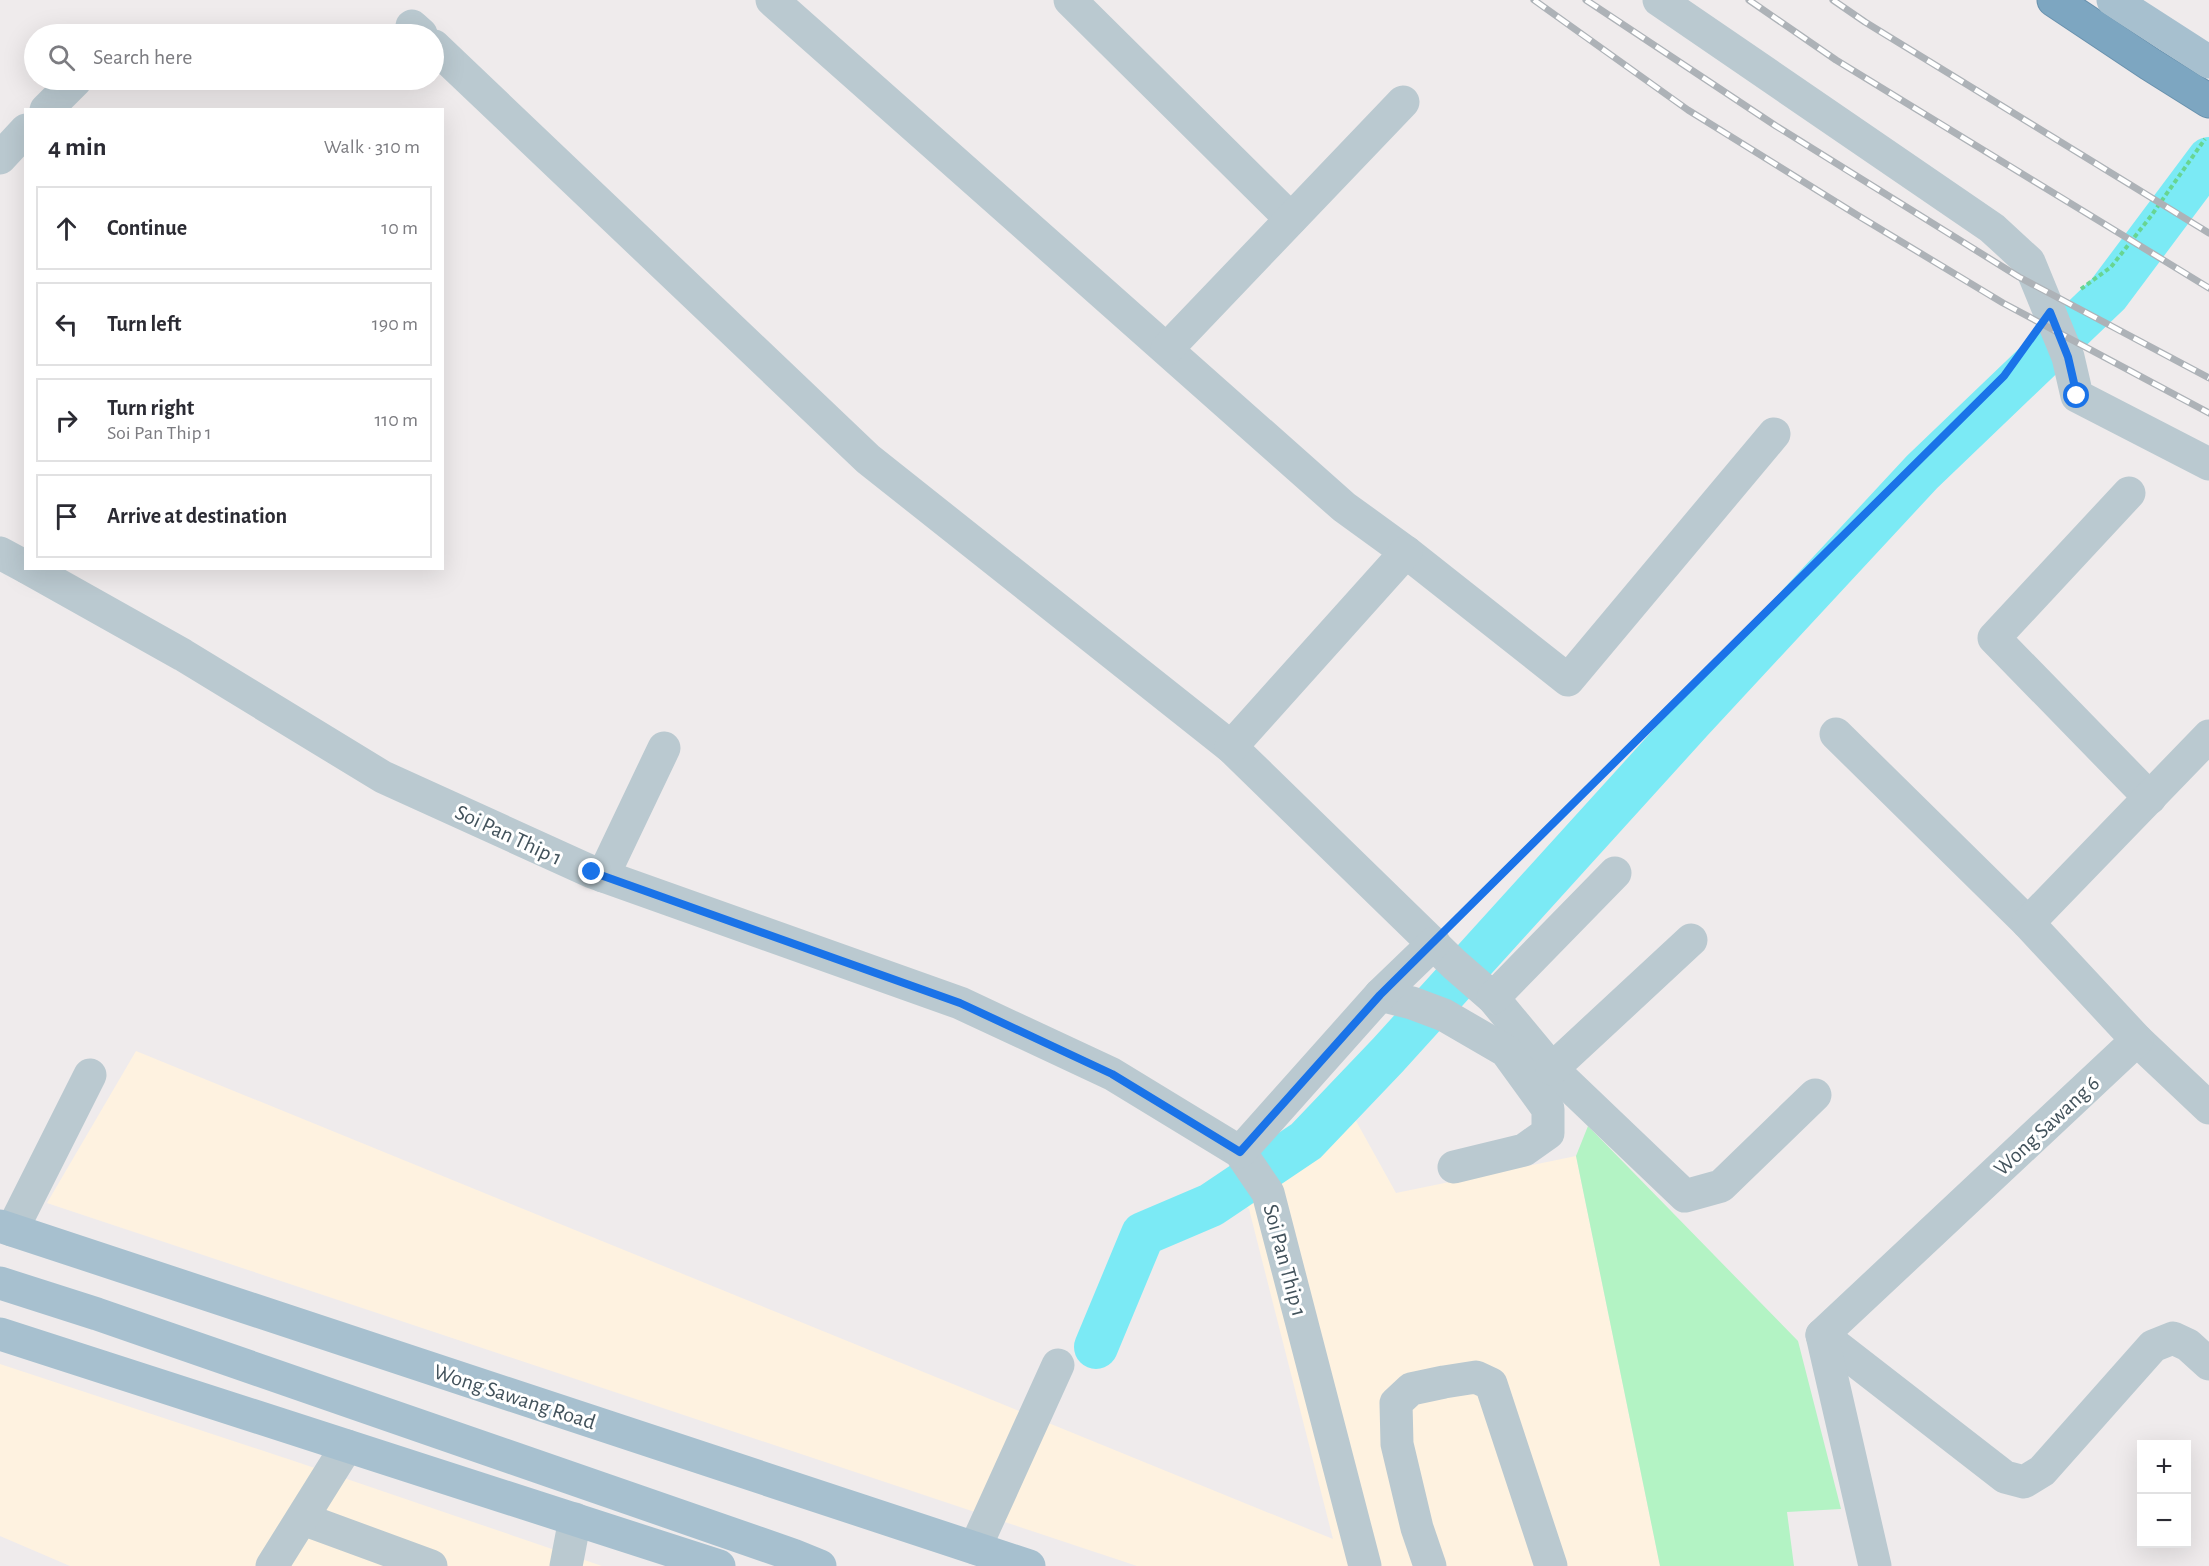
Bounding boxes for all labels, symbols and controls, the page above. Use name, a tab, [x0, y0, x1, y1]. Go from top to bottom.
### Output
search box	[24, 24, 444, 90]
icon: search	[45, 41, 78, 74]
text: Search here	[93, 46, 192, 68]
text: 4 min	[48, 134, 107, 160]
text: Walk · 310 m	[324, 137, 420, 157]
icon: ahead	[50, 212, 83, 245]
text: Continue	[107, 217, 187, 239]
text: 10 m	[381, 218, 418, 238]
icon: left	[50, 308, 83, 341]
text: Turn left	[107, 313, 181, 335]
text: 190 m	[372, 314, 418, 334]
route start	[2063, 382, 2089, 408]
text: Turn right	[107, 397, 194, 419]
icon: right	[50, 404, 83, 437]
text: 110 m	[374, 410, 418, 430]
text: Soi Pan Thip 1	[107, 423, 212, 443]
icon: arrive	[50, 500, 83, 533]
text: Arrive at destination	[107, 505, 287, 527]
street label: Soi Pan Thip 1	[452, 801, 565, 869]
route end	[578, 858, 604, 884]
street label: Wong Sawang 6	[1990, 1072, 2104, 1180]
street label: Soi Pan Thip 1	[1259, 1202, 1311, 1319]
street label: Wong Sawang Road	[431, 1360, 598, 1433]
map controls	[2137, 1440, 2191, 1548]
button: +	[2137, 1440, 2191, 1494]
button: −	[2137, 1494, 2191, 1548]

